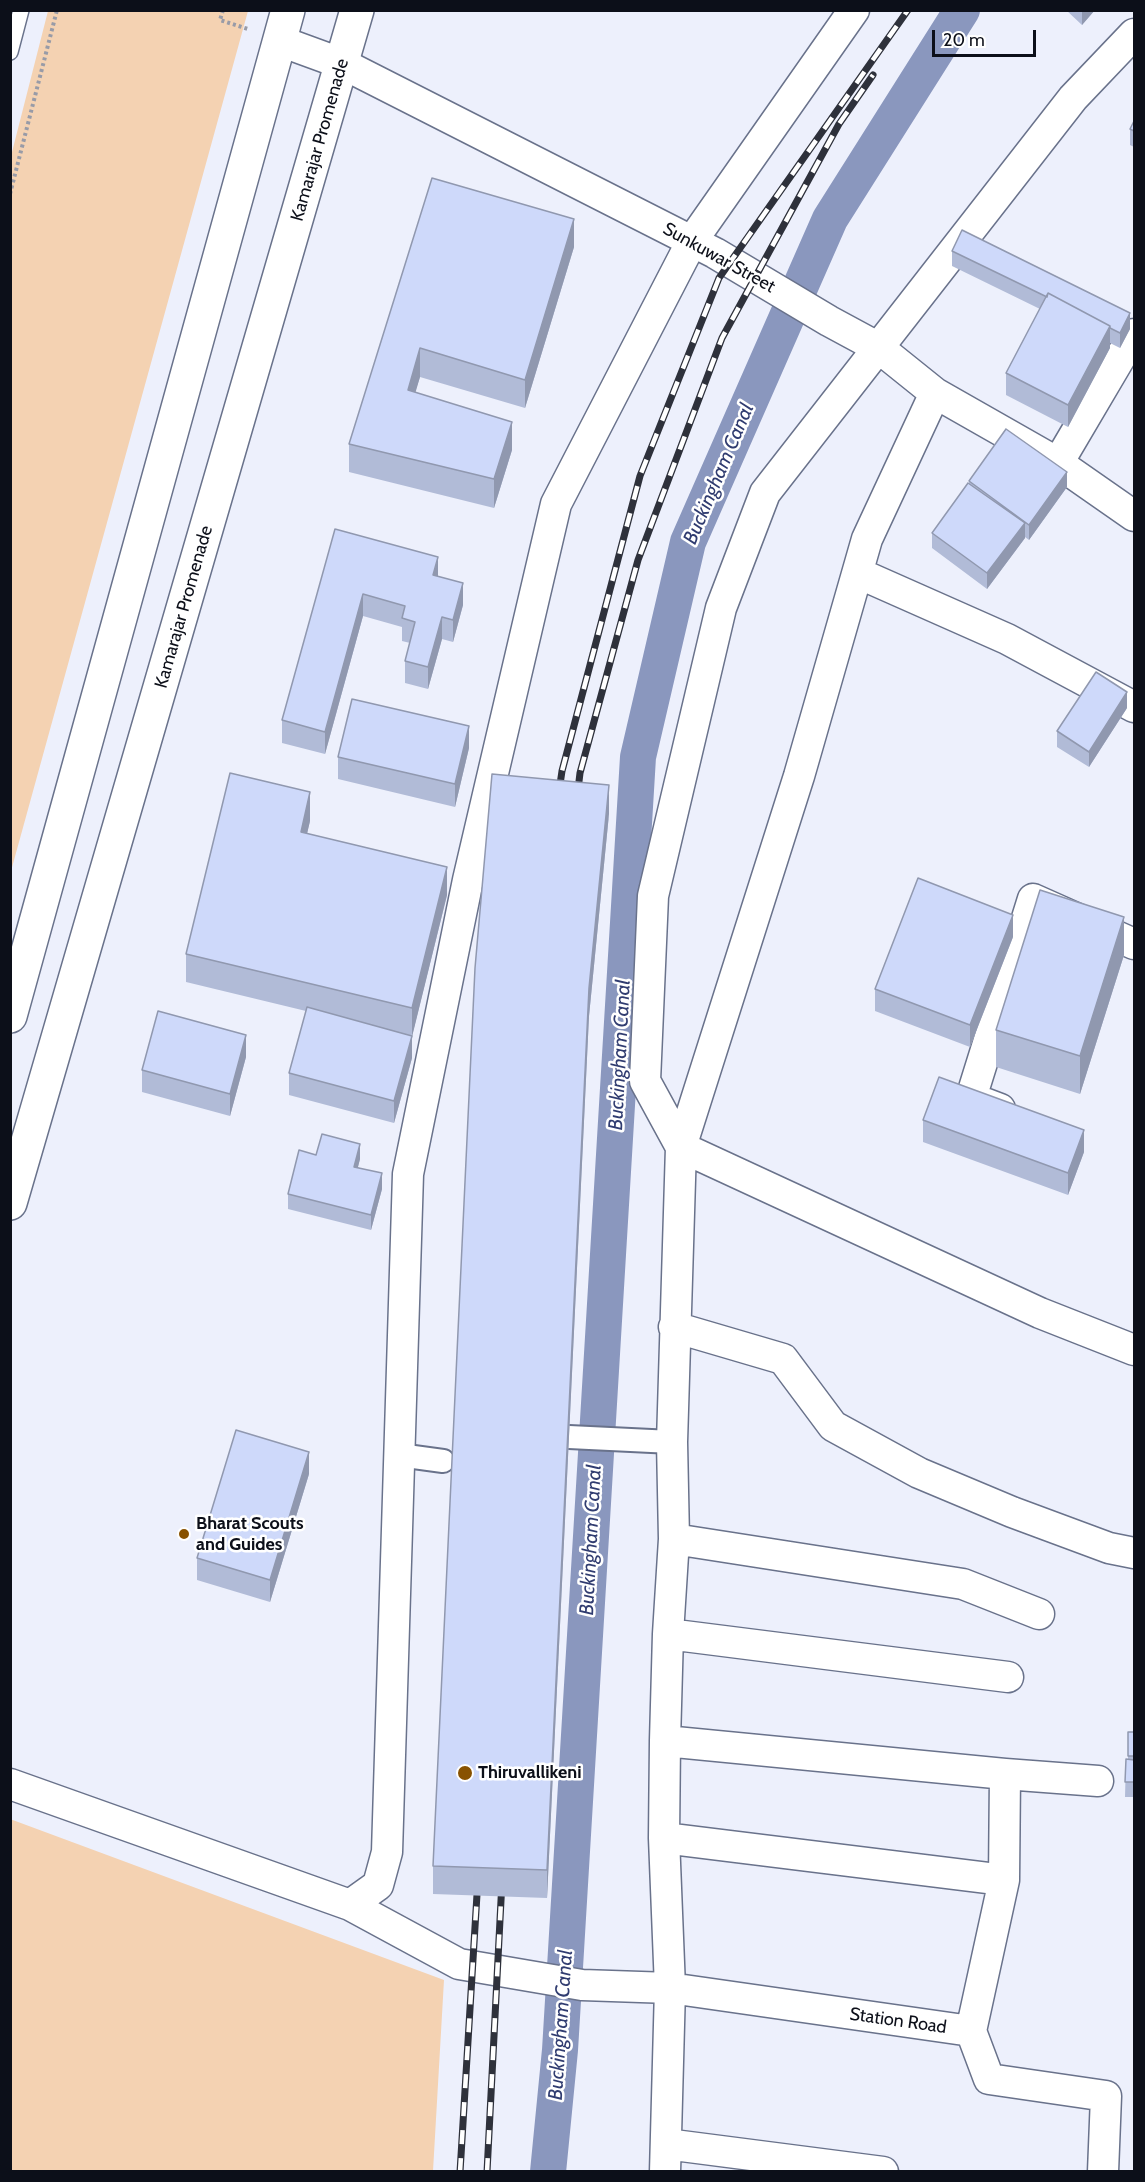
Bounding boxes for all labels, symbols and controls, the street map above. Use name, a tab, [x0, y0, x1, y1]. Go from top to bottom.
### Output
scale bar	[935, 18, 1038, 56]
text: 20 m	[943, 29, 985, 51]
street label: Kamarajar Promenade	[286, 56, 354, 224]
street label: Sunkuwar Street	[659, 218, 779, 298]
water label: Buckingham Canal	[679, 400, 759, 548]
street label: Kamarajar Promenade	[150, 523, 218, 691]
water label: Buckingham Canal	[604, 979, 636, 1131]
water label: Buckingham Canal	[575, 1464, 607, 1616]
place label: Bharat Scouts and Guides	[196, 1513, 303, 1556]
marker: Bharat Scouts and Guides	[177, 1527, 191, 1541]
place label: Thiruvallikeni	[478, 1762, 581, 1784]
marker: Thiruvallikeni	[456, 1764, 474, 1782]
water label: Buckingham Canal	[544, 1949, 578, 2101]
street label: Station Road	[848, 2004, 948, 2038]

